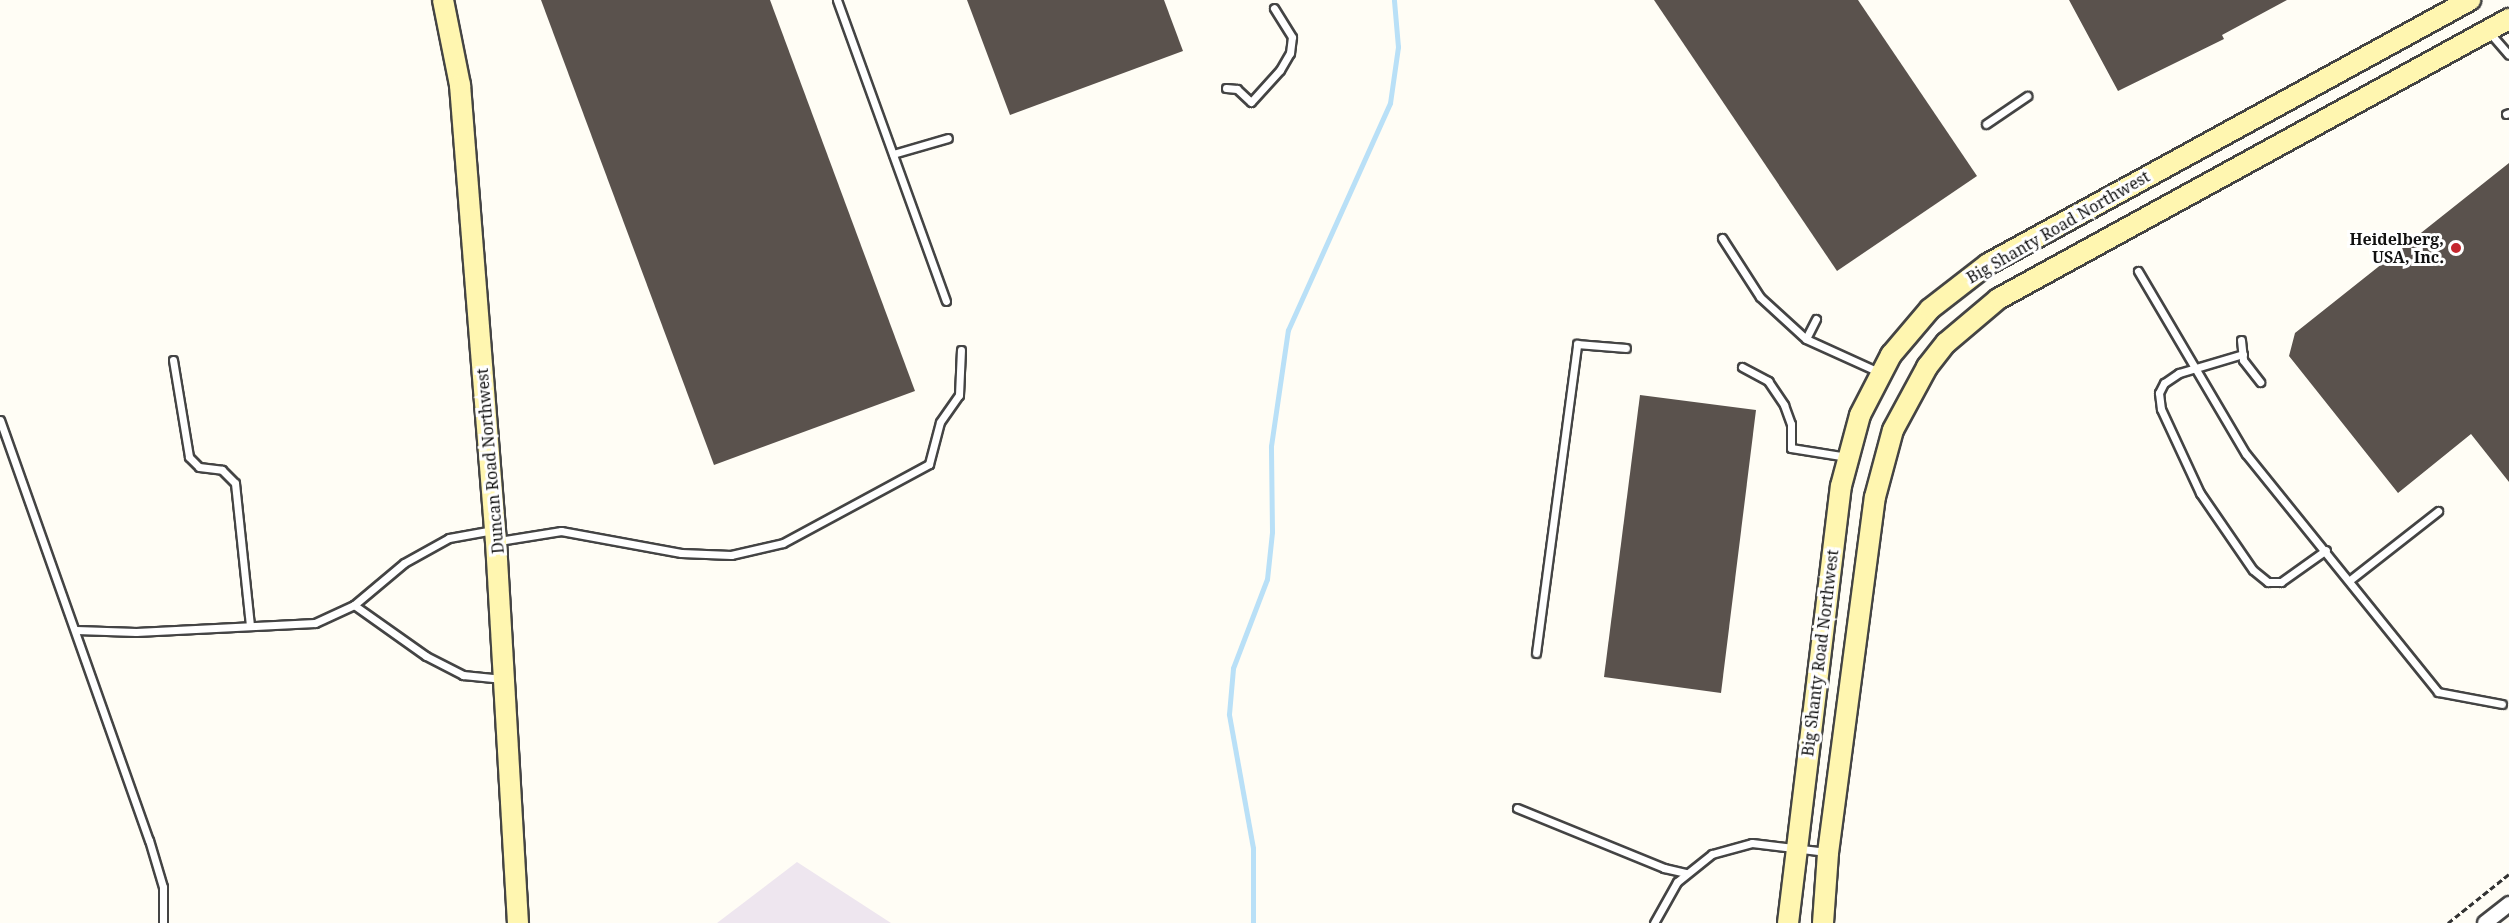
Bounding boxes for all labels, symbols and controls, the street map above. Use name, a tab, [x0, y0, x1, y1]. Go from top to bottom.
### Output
street label: Big Shanty Road Northwest	[1963, 167, 2153, 287]
place label: Heidelberg, USA, Inc.	[2349, 229, 2444, 267]
marker: Heidelberg, USA, Inc.	[2449, 241, 2463, 255]
street label: Duncan Road Northwest	[472, 367, 508, 555]
street label: Big Shanty Road Northwest	[1798, 549, 1842, 757]

